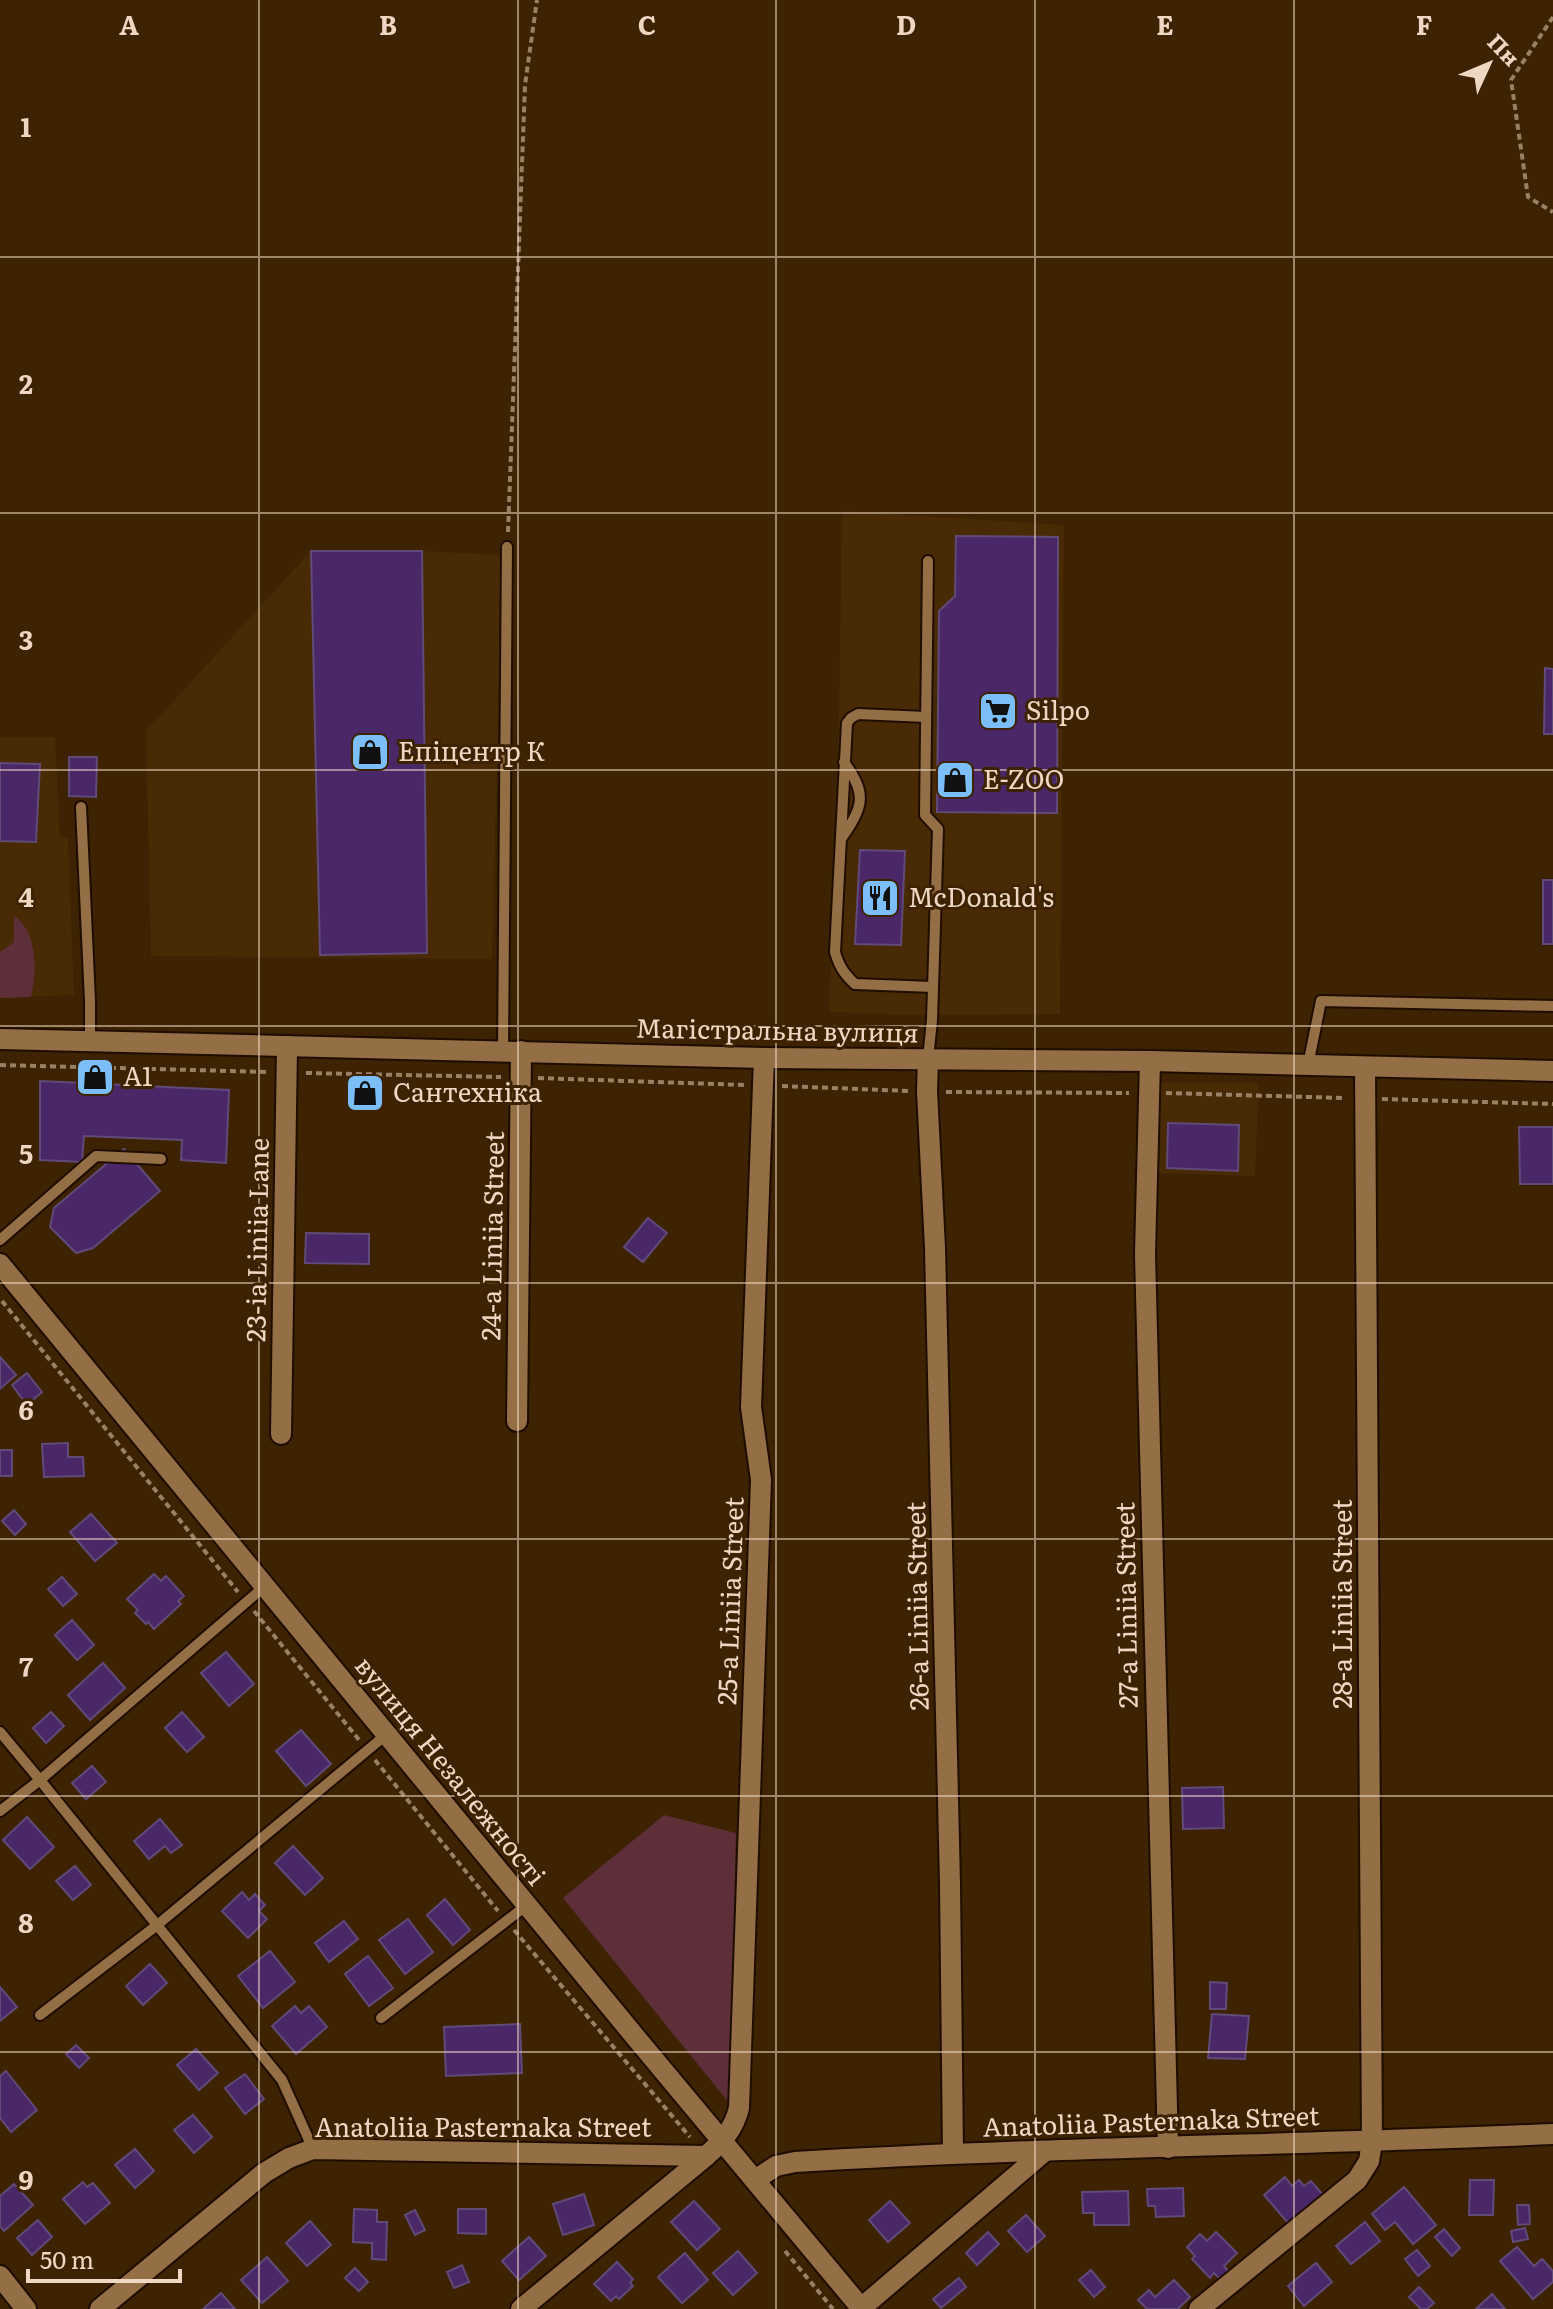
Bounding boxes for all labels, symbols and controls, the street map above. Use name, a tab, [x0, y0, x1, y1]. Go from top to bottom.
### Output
text: A	[119, 4, 139, 43]
text: B	[379, 4, 397, 43]
text: C	[638, 4, 656, 43]
text: D	[896, 4, 916, 43]
text: E	[1156, 4, 1174, 43]
text: F	[1416, 4, 1432, 43]
north arrow	[1449, 24, 1529, 104]
text: Пн	[1481, 25, 1528, 73]
text: 1	[21, 106, 32, 145]
text: 2	[19, 363, 33, 402]
text: 3	[19, 619, 33, 658]
place label: Silpo	[1026, 689, 1090, 728]
supermarket icon: Silpo	[977, 690, 1019, 732]
place label: Епіцентр К	[398, 730, 545, 769]
shop icon: Епіцентр К	[349, 731, 391, 773]
place label: E-ZOO	[983, 758, 1064, 797]
shop icon: E-ZOO	[934, 759, 976, 801]
text: 4	[18, 876, 34, 915]
place label: McDonald's	[908, 876, 1054, 915]
restaurant icon: McDonald's	[859, 877, 901, 919]
street label: Магістральна вулиця	[635, 1007, 919, 1050]
place label: А1	[123, 1055, 153, 1094]
shop icon: А1	[74, 1056, 116, 1098]
place label: Сантехніка	[393, 1071, 542, 1110]
shop icon: Сантехніка	[344, 1072, 386, 1114]
street label: 24-a Liniia Street	[469, 1131, 512, 1341]
text: 5	[19, 1133, 33, 1172]
street label: 23-ia Liniia Lane	[234, 1138, 277, 1342]
text: 6	[18, 1389, 34, 1428]
street label: 25-a Liniia Street	[705, 1496, 752, 1706]
street label: 28-a Liniia Street	[1321, 1499, 1360, 1709]
street label: 26-a Liniia Street	[894, 1501, 937, 1711]
street label: 27-a Liniia Street	[1103, 1501, 1146, 1709]
text: 7	[19, 1646, 33, 1685]
street label: вулиця Незалежності	[347, 1646, 557, 1893]
text: 8	[18, 1902, 34, 1941]
street label: Anatoliia Pasternaka Street	[982, 2094, 1320, 2145]
street label: Anatoliia Pasternaka Street	[315, 2106, 652, 2145]
text: 9	[19, 2159, 34, 2198]
scale bar	[28, 2233, 180, 2283]
text: 50 m	[40, 2241, 94, 2276]

